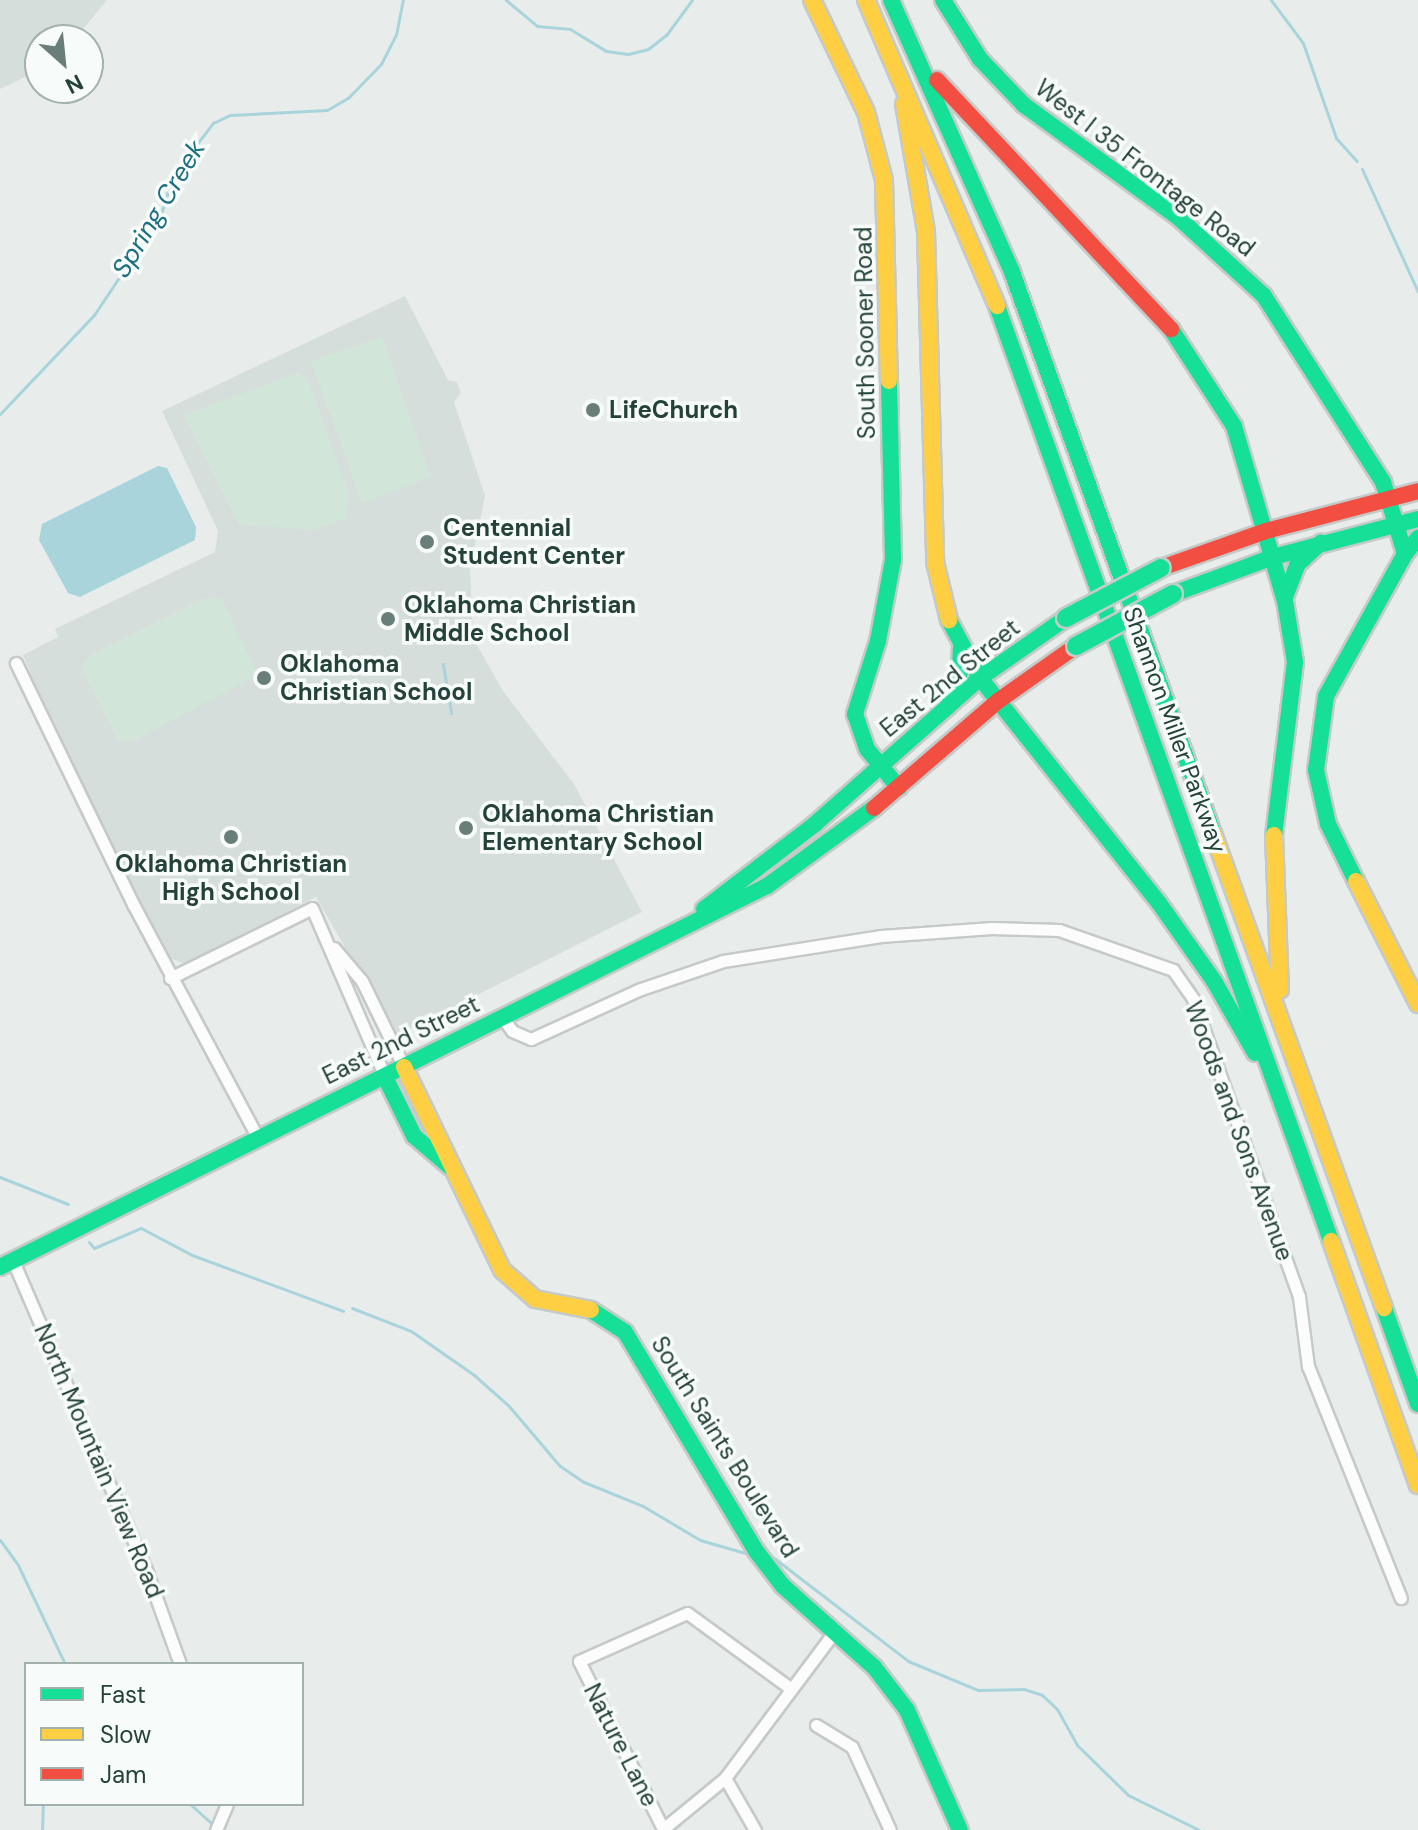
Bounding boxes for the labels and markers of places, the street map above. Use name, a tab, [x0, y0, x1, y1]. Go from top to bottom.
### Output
place label: LifeChurch	[609, 396, 738, 424]
marker: LifeChurch	[584, 401, 602, 419]
place label: Centennial Student Center	[443, 514, 625, 570]
marker: Centennial Student Center	[418, 533, 436, 551]
place label: Oklahoma Christian Middle School	[404, 591, 636, 647]
marker: Oklahoma Christian Middle School	[379, 610, 397, 628]
place label: Oklahoma Christian School	[280, 650, 472, 706]
marker: Oklahoma Christian School	[255, 669, 273, 687]
place label: Oklahoma Christian Elementary School	[482, 800, 714, 856]
marker: Oklahoma Christian Elementary School	[457, 819, 475, 837]
marker: Oklahoma Christian High School	[222, 828, 240, 846]
place label: Oklahoma Christian High School	[115, 850, 347, 906]

